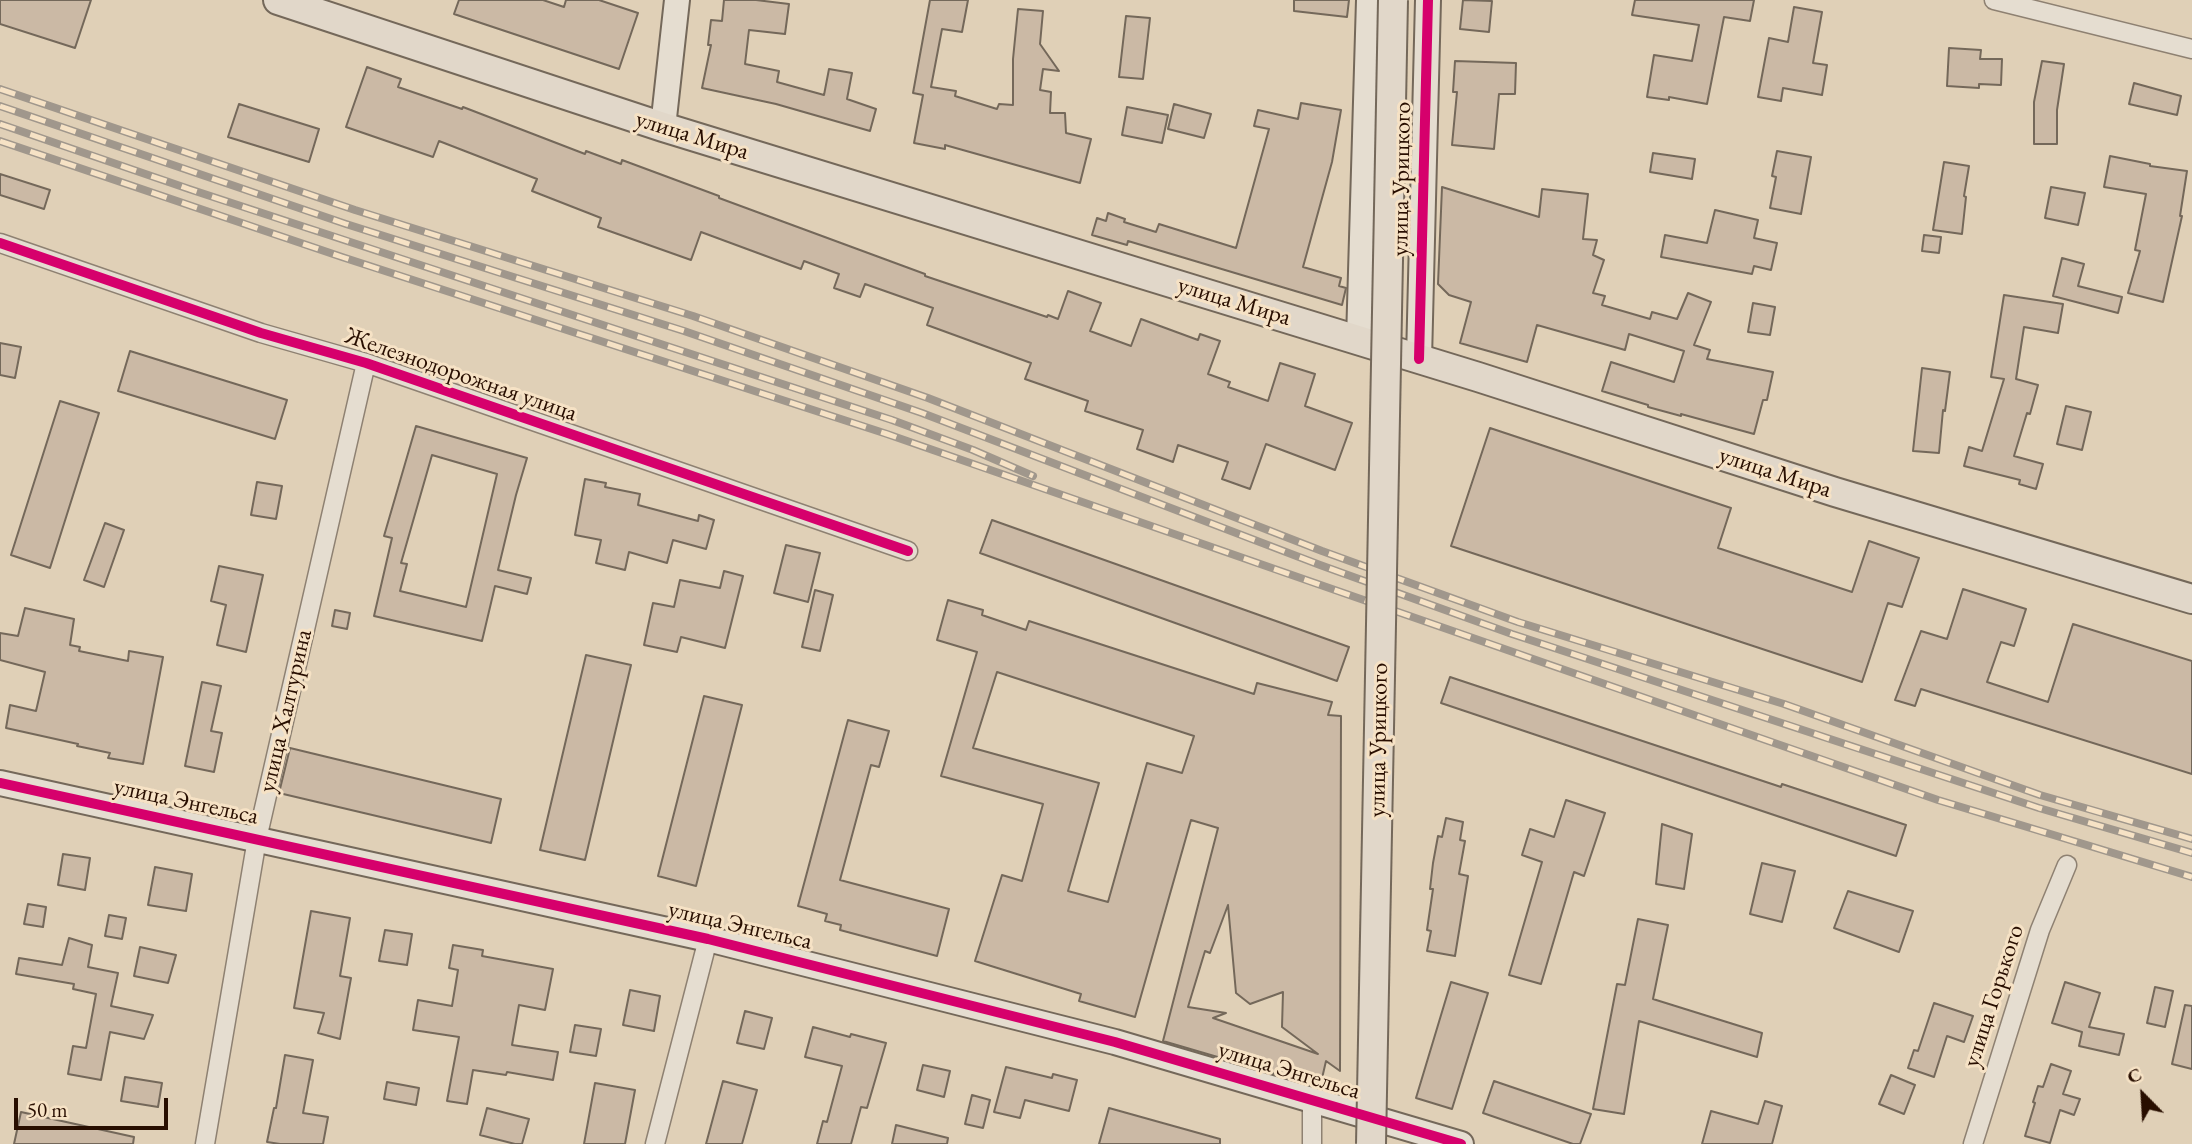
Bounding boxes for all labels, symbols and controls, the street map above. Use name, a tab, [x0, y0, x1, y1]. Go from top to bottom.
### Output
street label: улица Урицкого	[1386, 101, 1418, 257]
street label: улица Мира	[632, 105, 752, 167]
street label: улица Мира	[1174, 271, 1294, 333]
street label: Железнодорожная улица	[341, 322, 581, 428]
street label: улица Мира	[1715, 441, 1835, 505]
street label: улица Халтурина	[253, 627, 319, 795]
street label: улица Урицкого	[1363, 662, 1395, 818]
street label: улица Энгельса	[111, 773, 261, 831]
street label: улица Энгельса	[665, 895, 815, 957]
street label: улица Горького	[1957, 921, 2031, 1071]
street label: улица Энгельса	[1214, 1036, 1364, 1106]
north arrow	[2108, 1060, 2178, 1130]
text: С	[2123, 1061, 2145, 1090]
scale bar	[18, 1084, 172, 1128]
text: 50 m	[27, 1096, 68, 1123]

